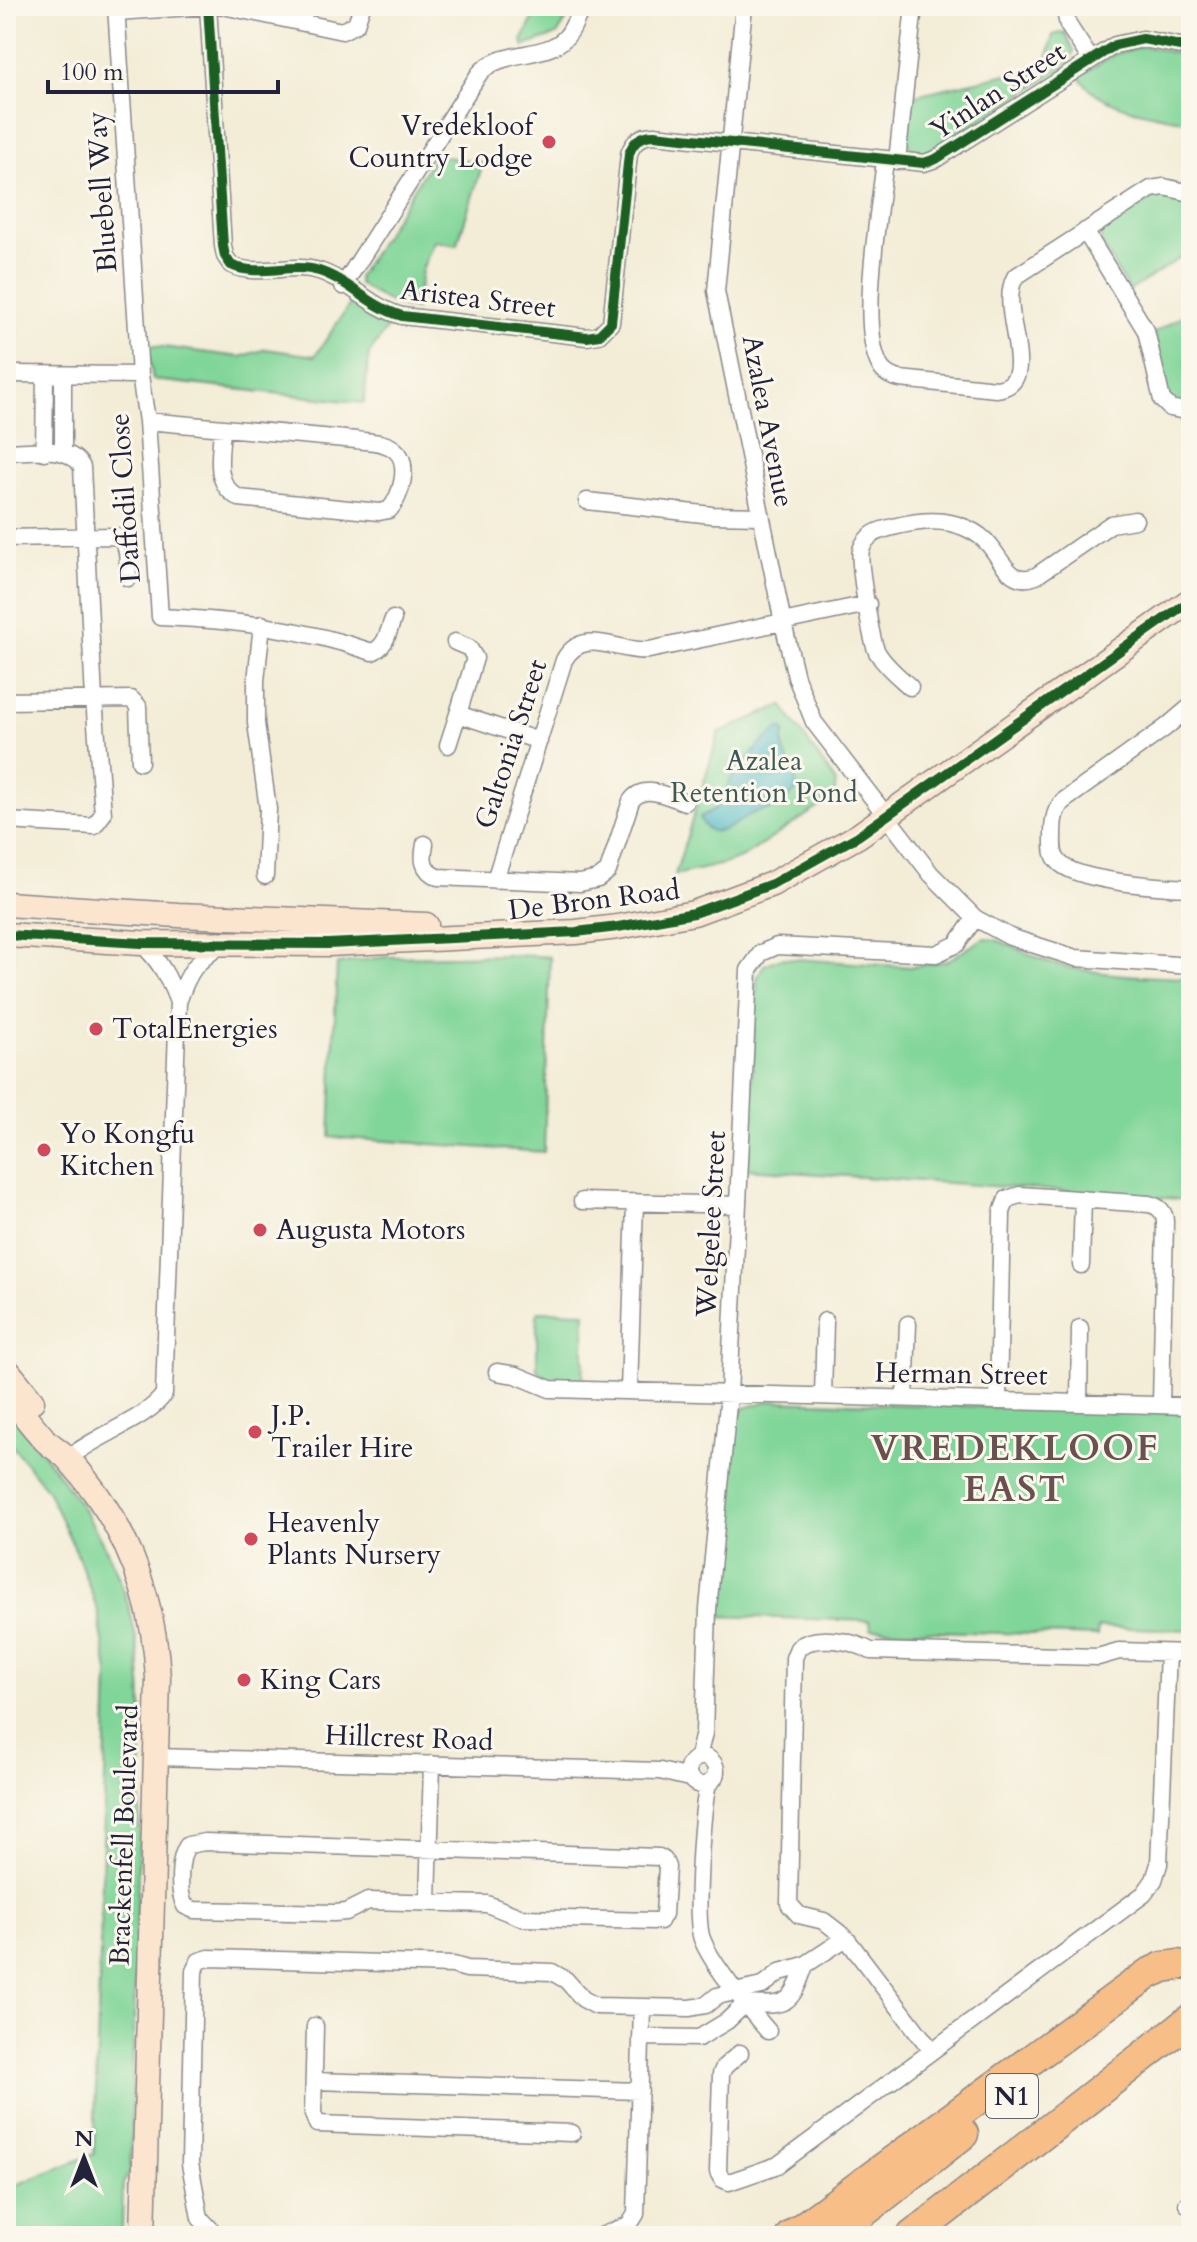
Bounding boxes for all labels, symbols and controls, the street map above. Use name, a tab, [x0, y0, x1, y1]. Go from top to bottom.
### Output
street label: Yinlan Street	[923, 33, 1073, 149]
scale bar	[48, 44, 278, 94]
text: 100 m	[60, 56, 124, 89]
place label: Vredekloof Country Lodge	[348, 107, 537, 177]
street label: Bluebell Way	[77, 110, 127, 274]
marker: Vredekloof Country Lodge	[540, 133, 558, 151]
street label: Aristea Street	[398, 271, 558, 327]
street label: Azalea Avenue	[733, 332, 803, 510]
street label: Daffodil Close	[100, 412, 150, 584]
street label: Galtonia Street	[466, 654, 556, 834]
park label: Azalea Retention Pond	[670, 742, 858, 812]
street label: De Bron Road	[506, 871, 682, 929]
place label: TotalEnergies	[112, 1010, 278, 1048]
marker: TotalEnergies	[87, 1020, 105, 1038]
place label: Yo Kongfu Kitchen	[60, 1115, 195, 1185]
street label: Welgelee Street	[687, 1130, 735, 1319]
marker: Yo Kongfu Kitchen	[35, 1141, 53, 1159]
place label: Augusta Motors	[276, 1211, 465, 1249]
marker: Augusta Motors	[251, 1221, 269, 1239]
street label: Herman Street	[874, 1353, 1048, 1395]
place label: J.P. Trailer Hire	[267, 1397, 414, 1467]
marker: J.P. Trailer Hire	[246, 1423, 264, 1441]
district label: VREDEKLOOF EAST	[871, 1424, 1159, 1514]
place label: Heavenly Plants Nursery	[267, 1504, 441, 1574]
marker: Heavenly Plants Nursery	[242, 1530, 260, 1548]
place label: King Cars	[260, 1661, 381, 1699]
marker: King Cars	[235, 1671, 253, 1689]
street label: Brackenfell Boulevard	[100, 1704, 148, 1966]
street label: Hillcrest Road	[324, 1716, 494, 1760]
road number: N1	[986, 2074, 1038, 2118]
north arrow	[44, 2118, 124, 2198]
text: N	[74, 2124, 94, 2154]

